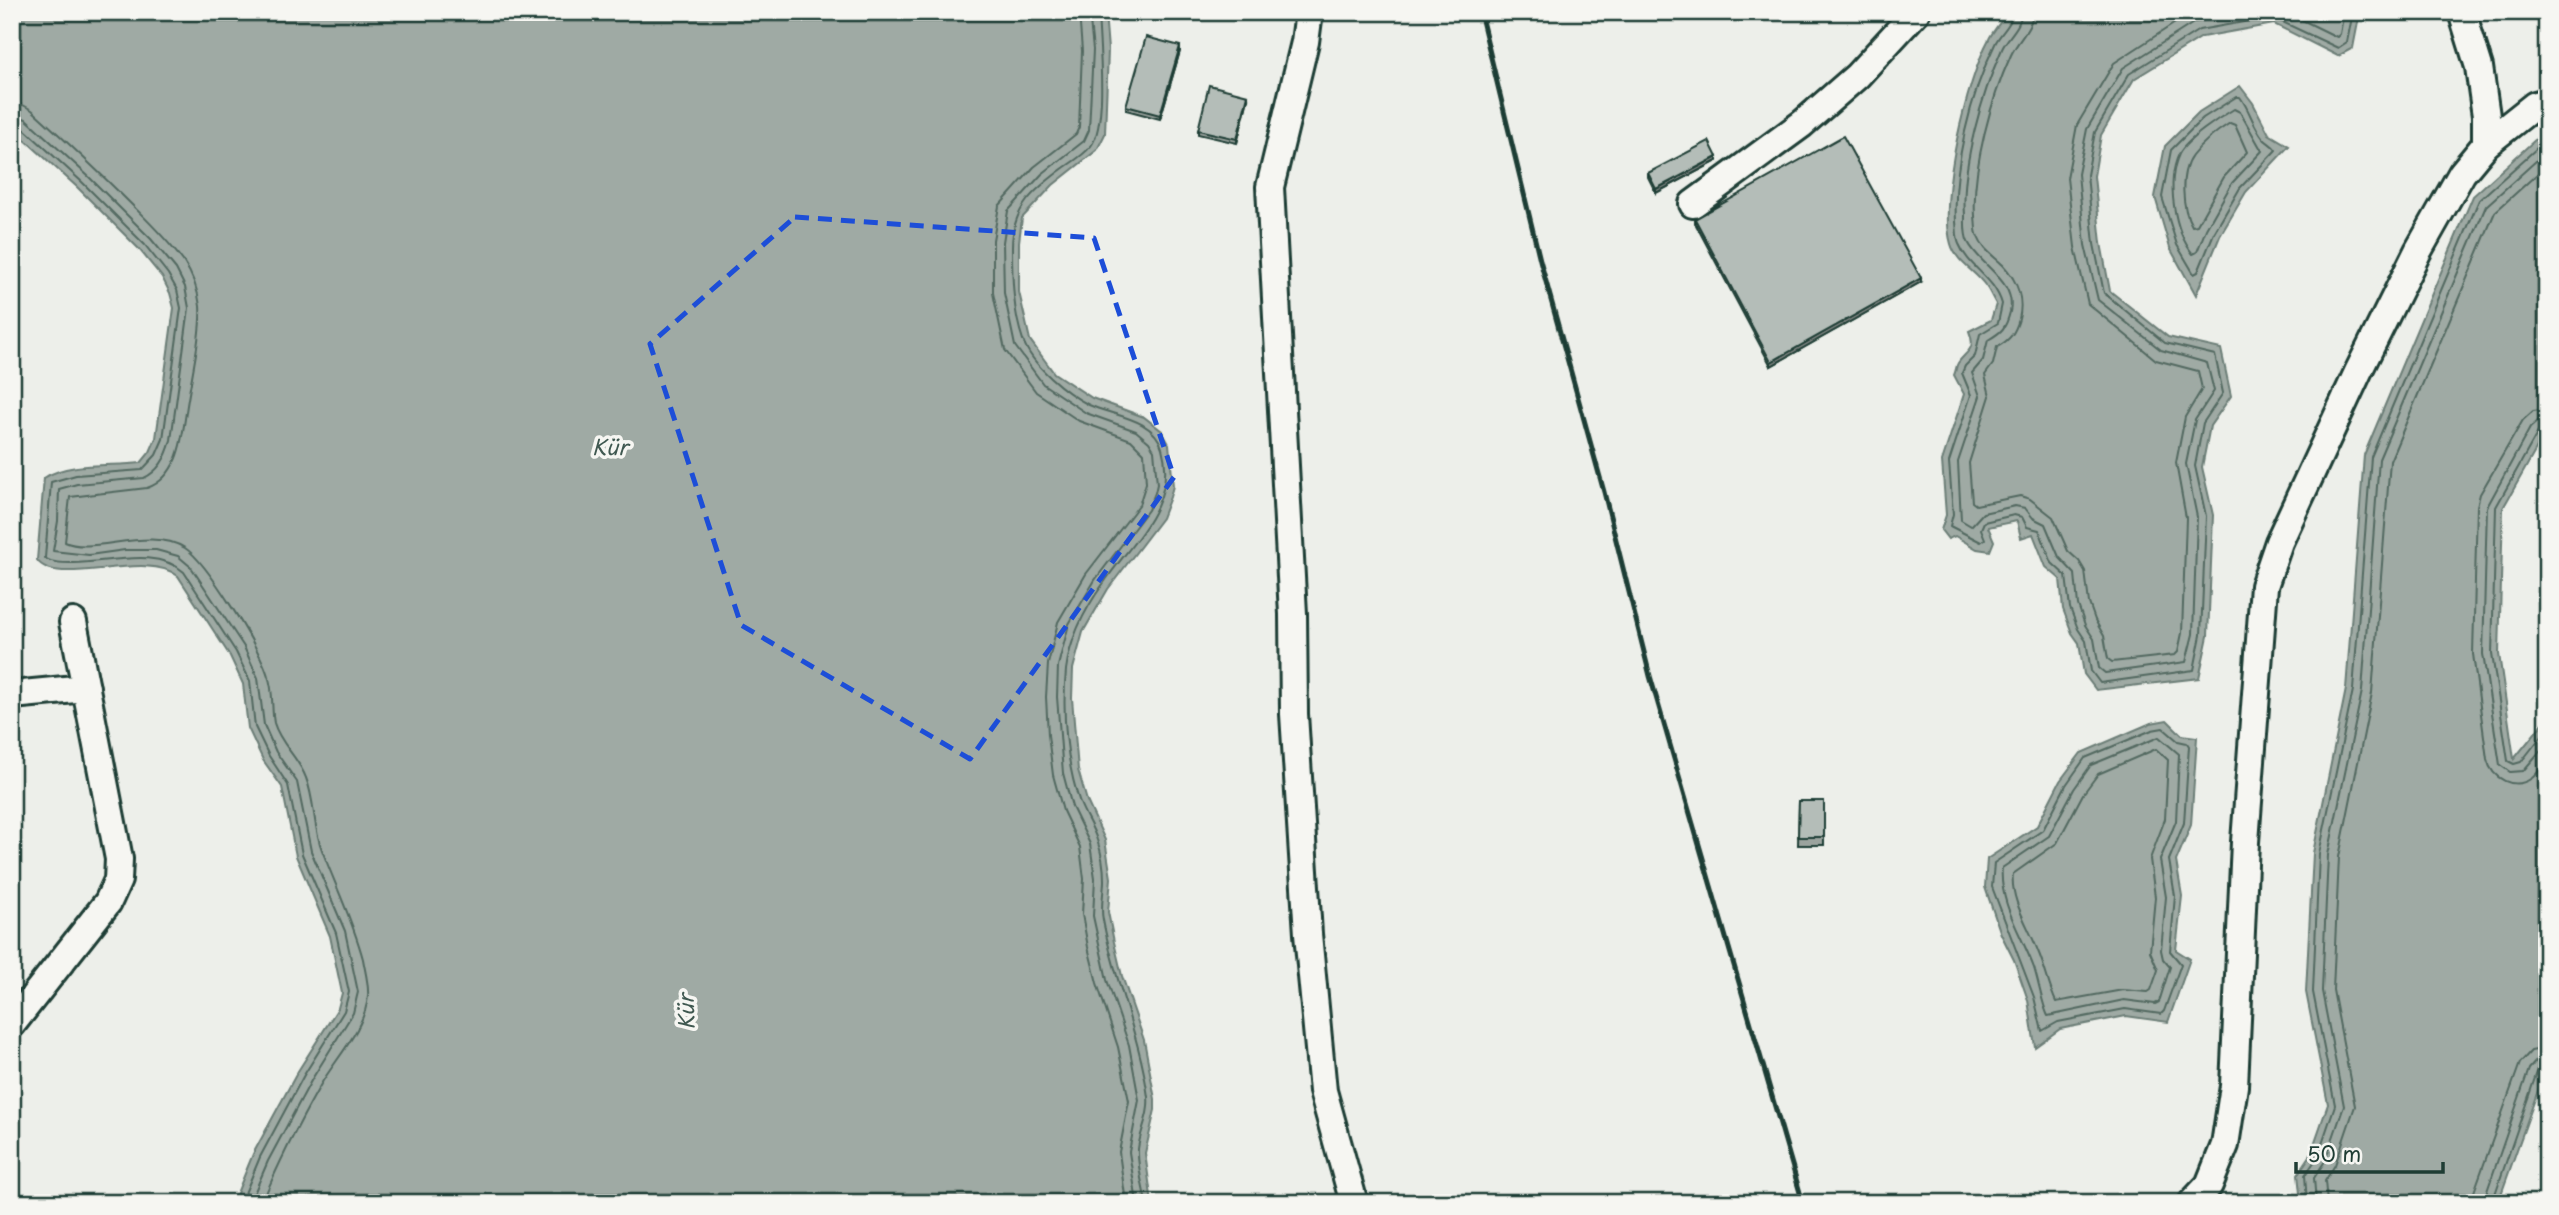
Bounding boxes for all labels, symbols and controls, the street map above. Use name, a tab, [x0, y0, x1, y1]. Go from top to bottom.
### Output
water label: Kür	[592, 430, 631, 462]
water label: Kür	[668, 990, 702, 1030]
scale bar	[2296, 1131, 2444, 1175]
text: 50 m	[2307, 1137, 2361, 1169]

